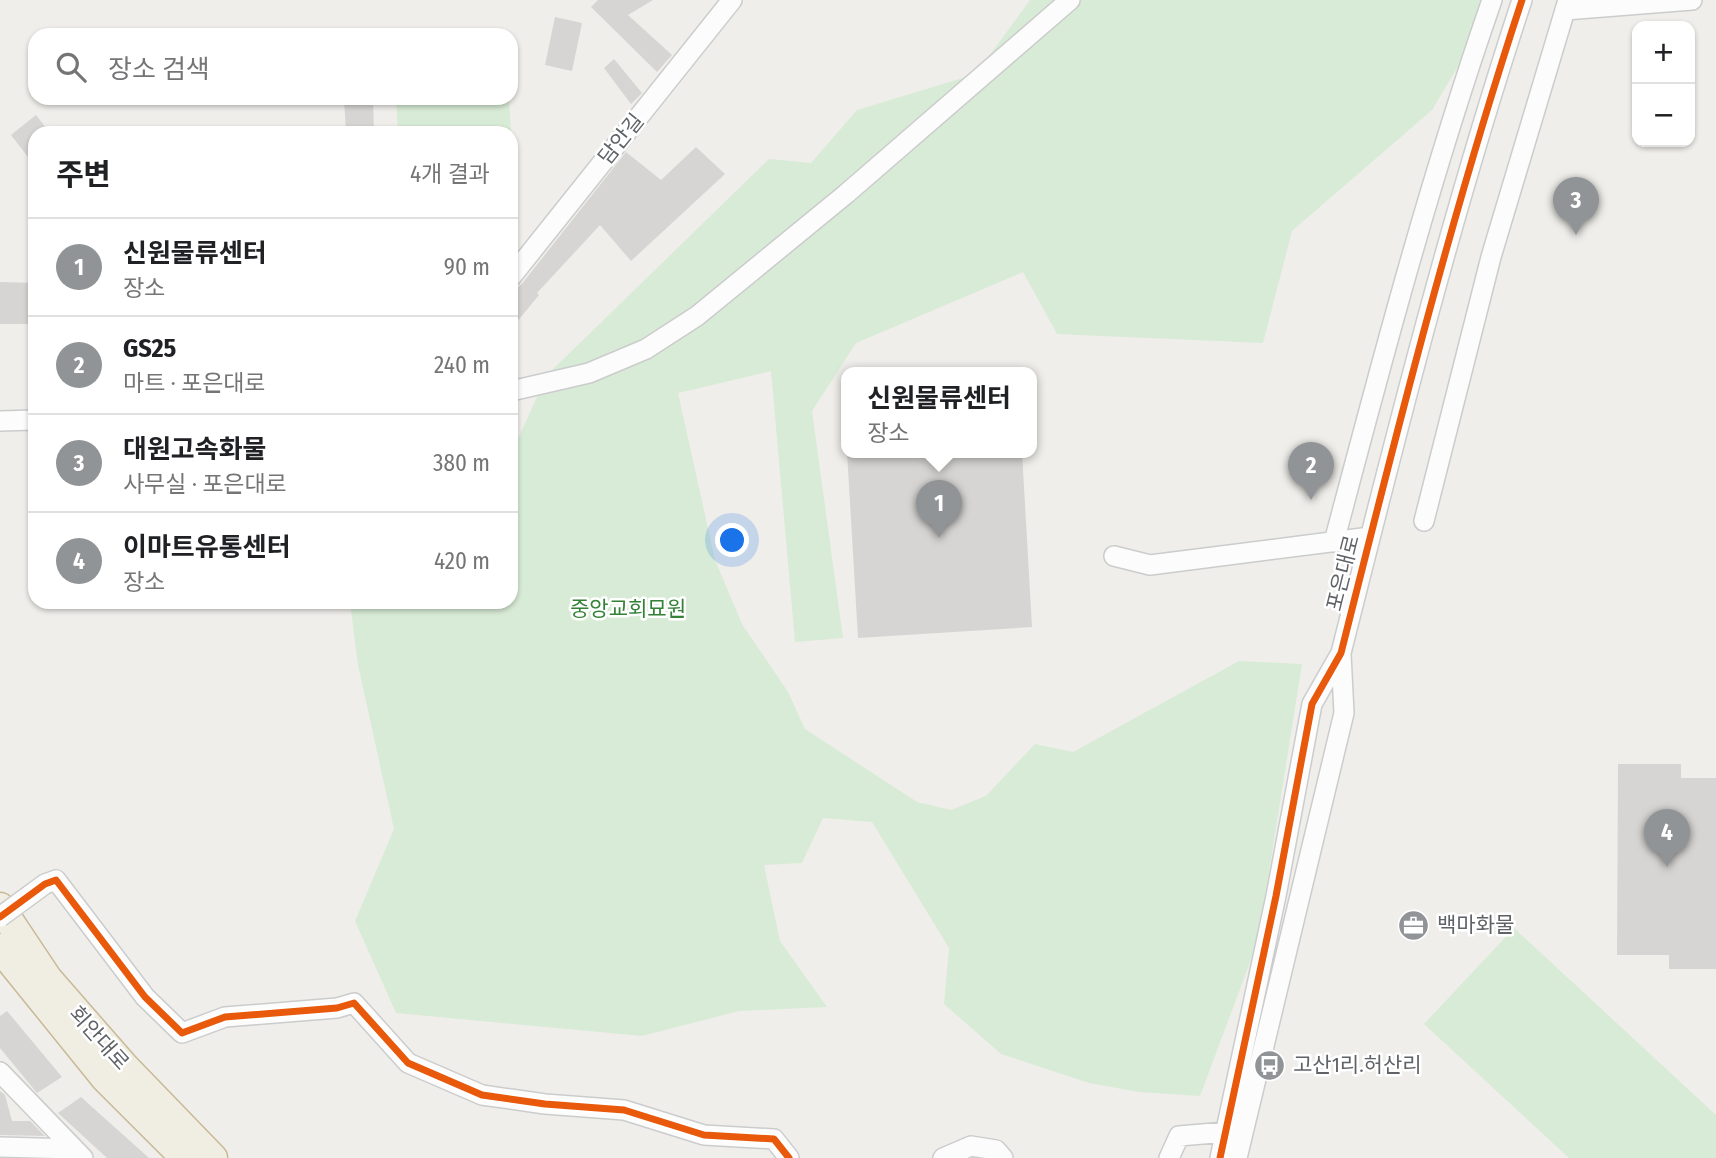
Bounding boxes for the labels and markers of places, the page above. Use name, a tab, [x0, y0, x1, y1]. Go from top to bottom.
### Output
pin: 3	[1553, 177, 1599, 235]
pin: 2	[1288, 442, 1334, 500]
pin: 1	[916, 480, 962, 538]
pin: 4	[1644, 809, 1690, 867]
office icon: 백마화물	[1397, 908, 1431, 942]
place label: 백마화물	[1437, 912, 1514, 938]
bus stop icon: 고산1리.허산리	[1253, 1048, 1287, 1082]
place label: 고산1리.허산리	[1293, 1052, 1422, 1078]

